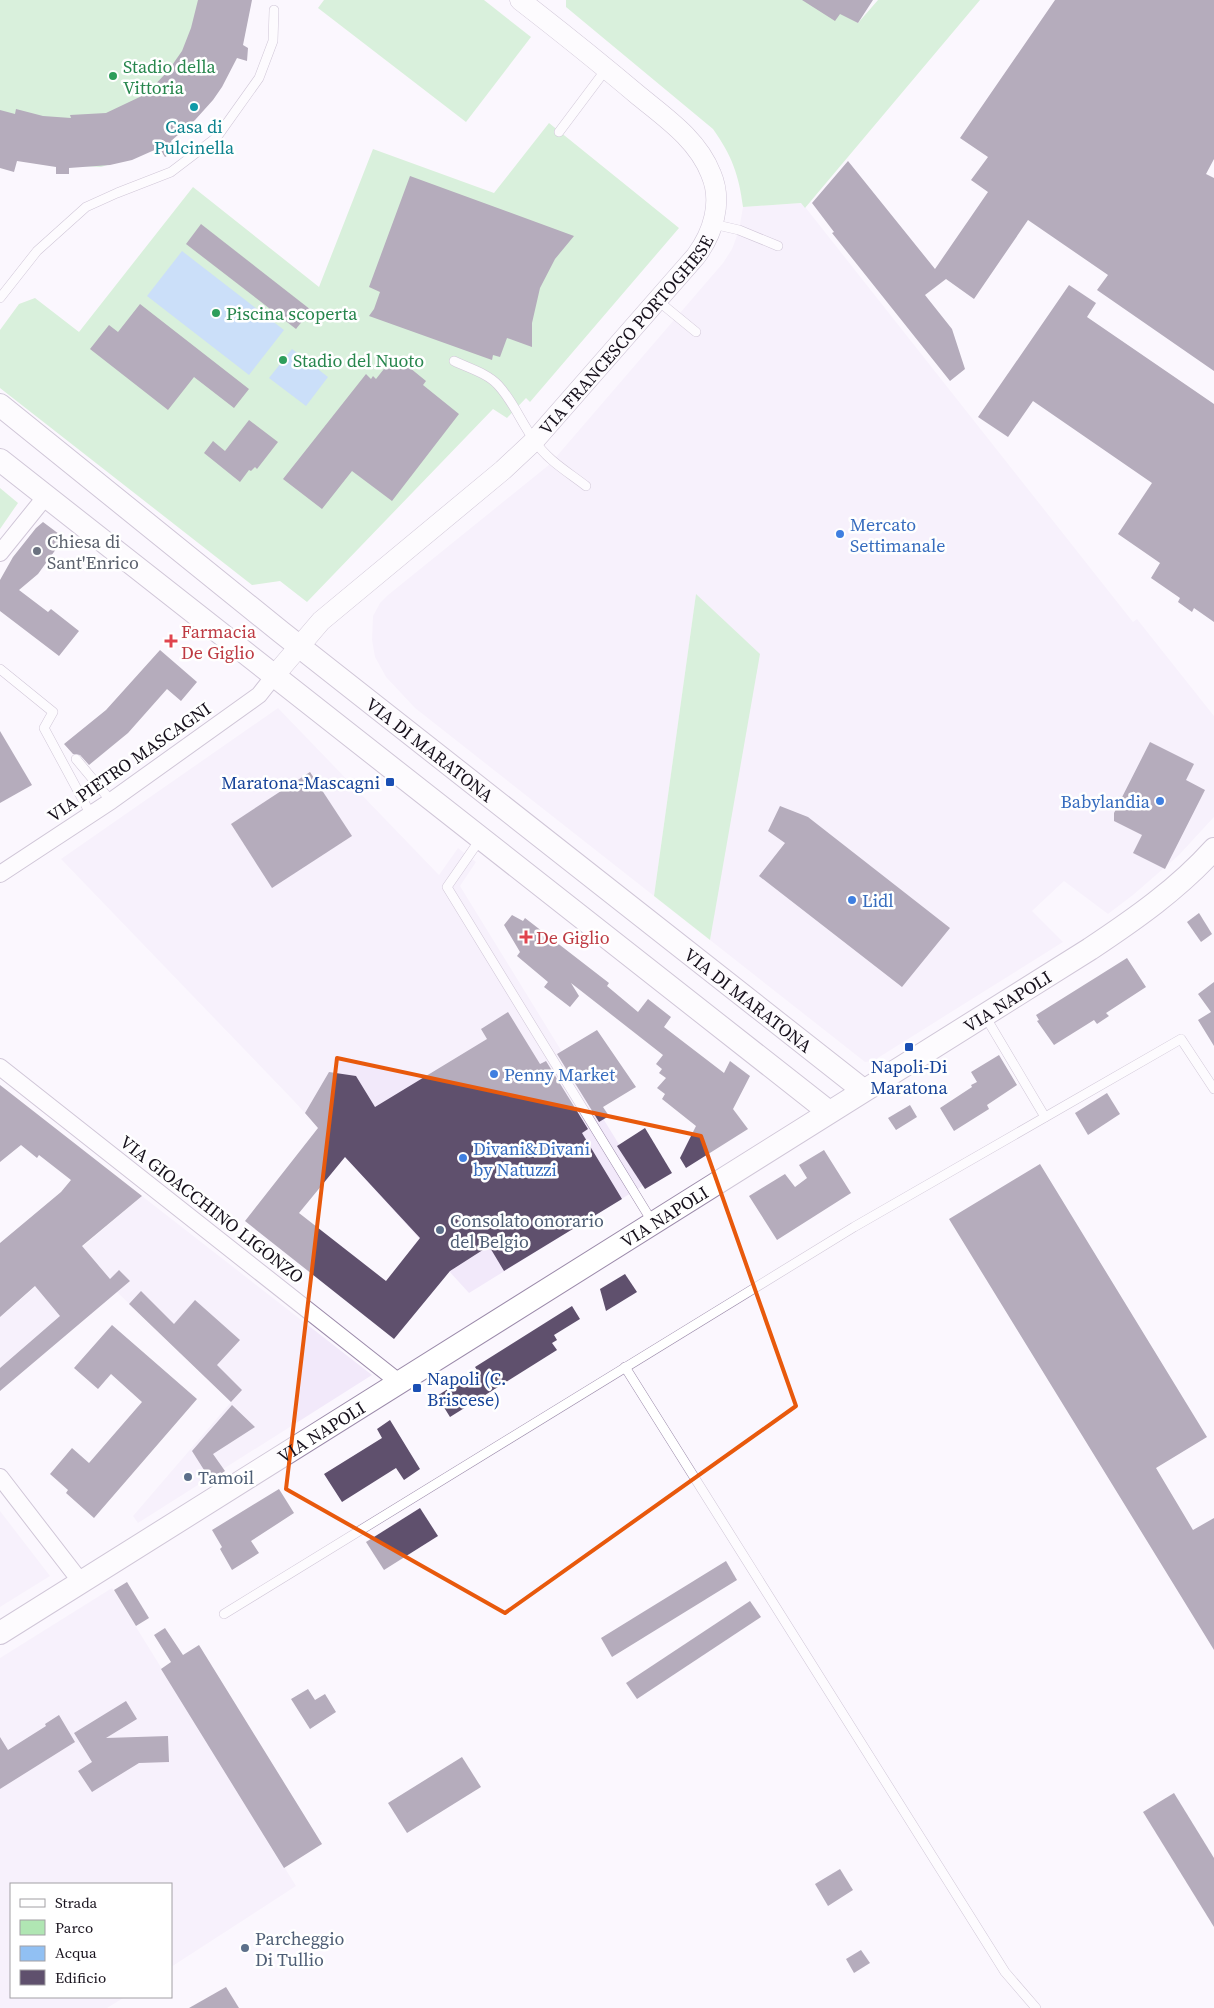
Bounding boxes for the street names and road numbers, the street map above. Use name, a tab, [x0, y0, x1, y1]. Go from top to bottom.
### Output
street label: VIA FRANCESCO PORTOGHESE	[533, 230, 719, 440]
street label: VIA DI MARATONA	[361, 691, 499, 808]
street label: VIA PIETRO MASCAGNI	[42, 696, 216, 828]
street label: VIA DI MARATONA	[679, 942, 818, 1058]
street label: VIA NAPOLI	[958, 964, 1056, 1038]
street label: VIA GIOACCHINO LIGONZO	[115, 1129, 309, 1289]
street label: VIA NAPOLI	[615, 1179, 713, 1253]
street label: VIA NAPOLI	[272, 1395, 370, 1469]

